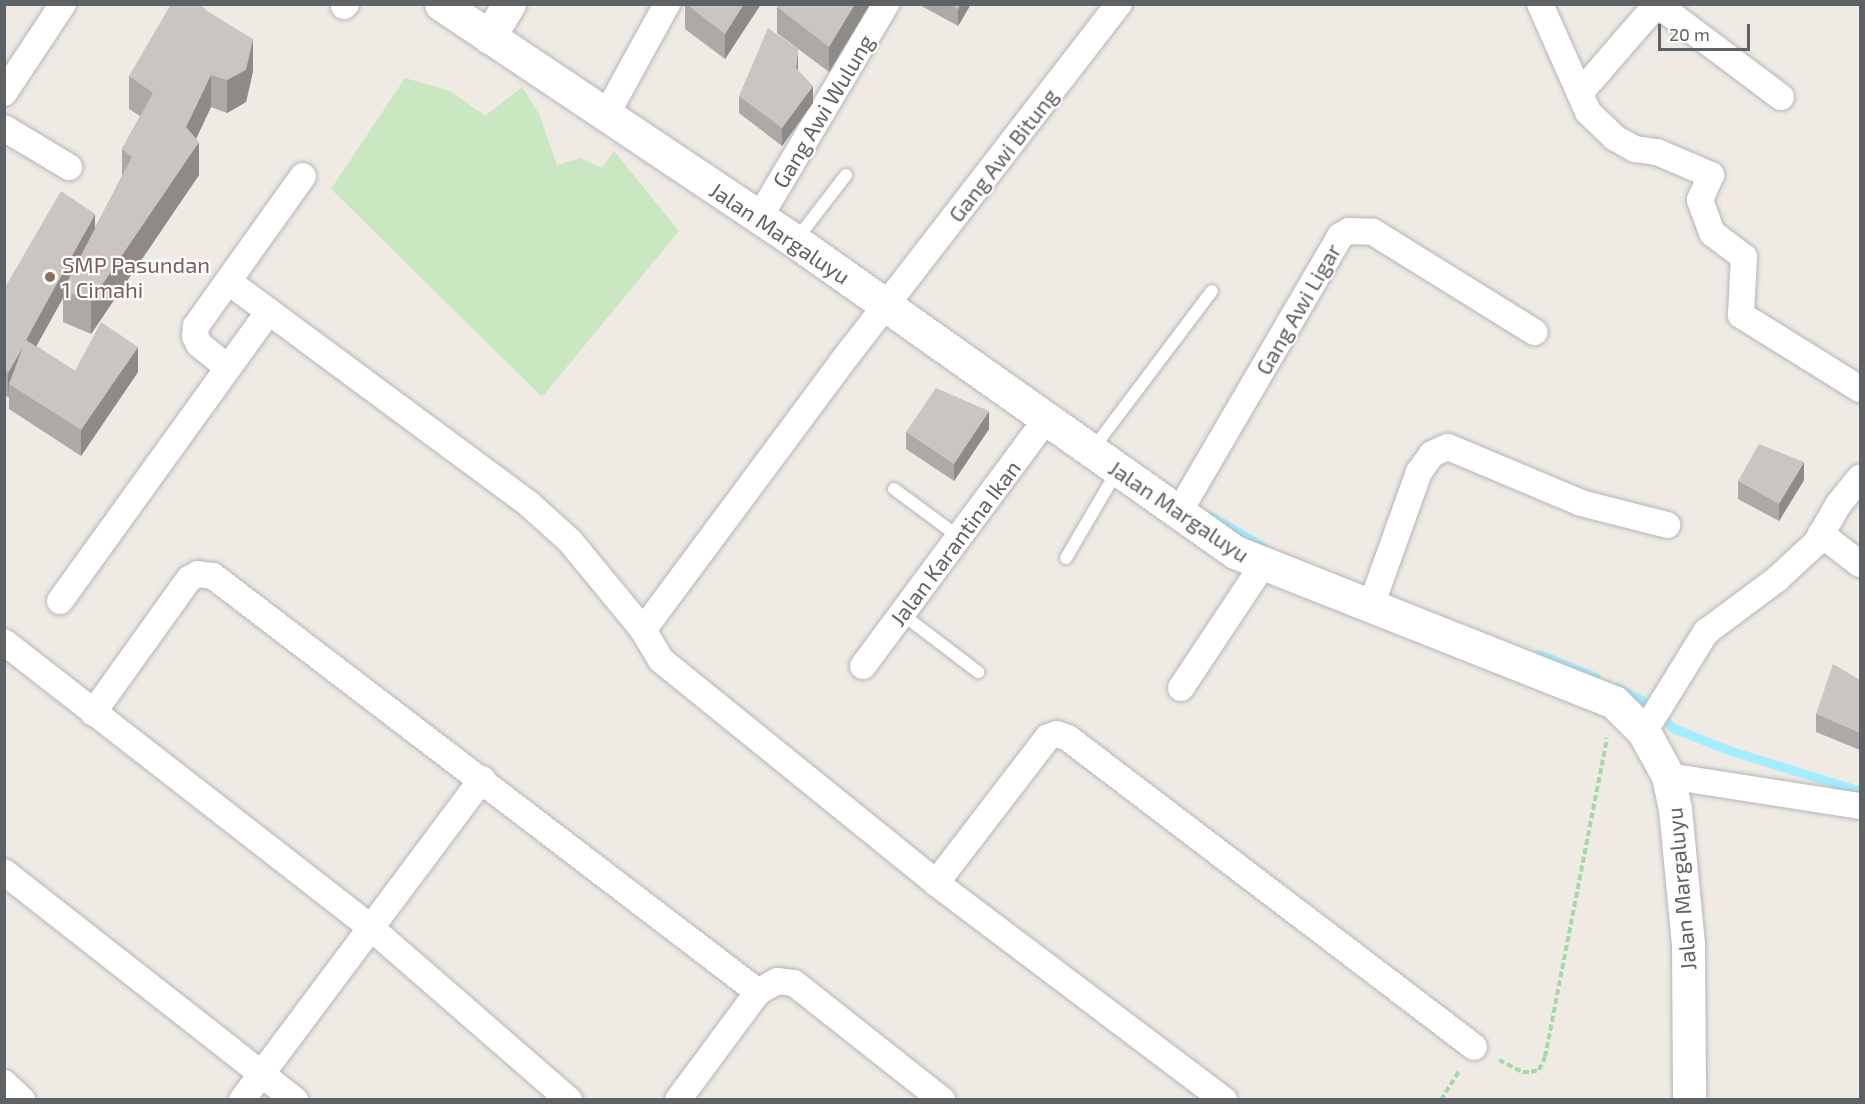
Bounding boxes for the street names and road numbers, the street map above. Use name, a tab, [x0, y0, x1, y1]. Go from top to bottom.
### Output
street label: Gang Awi Wulung	[767, 29, 879, 193]
street label: Gang Awi Bitung	[942, 83, 1064, 227]
street label: Jalan Margaluyu	[705, 176, 855, 290]
street label: Gang Awi Ligar	[1250, 238, 1346, 380]
street label: Jalan Margaluyu	[1104, 454, 1254, 568]
street label: Jalan Karantina Ikan	[884, 455, 1026, 631]
street label: Jalan Margaluyu	[1661, 806, 1701, 972]

